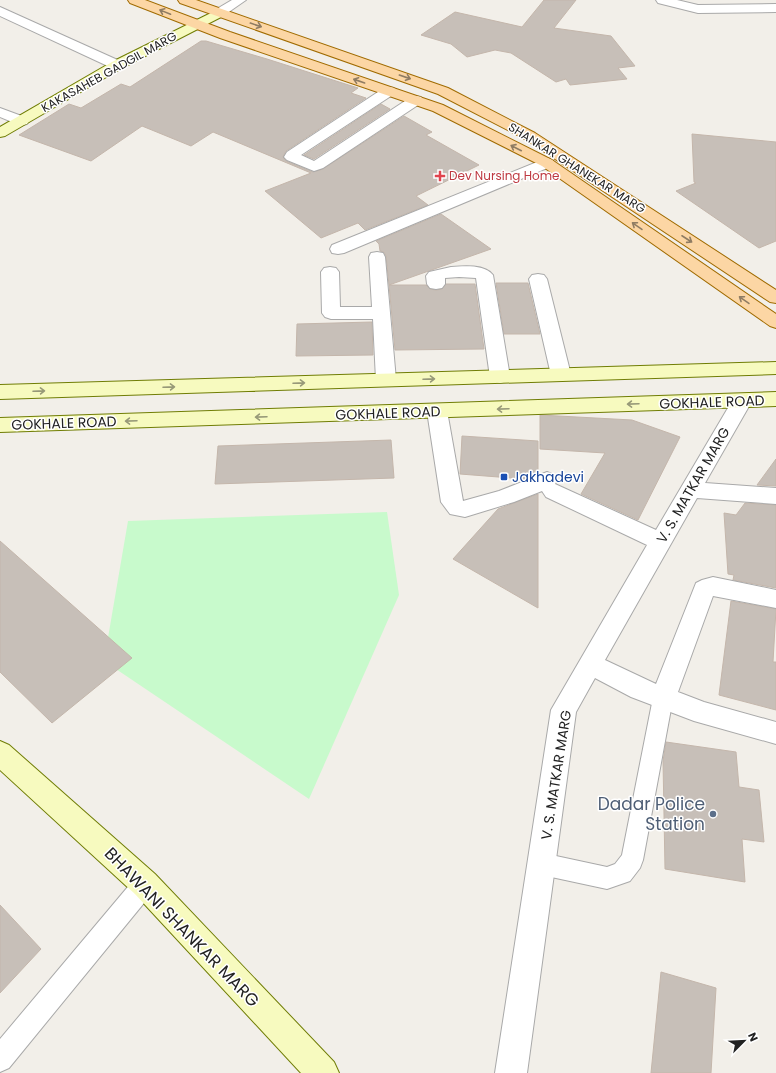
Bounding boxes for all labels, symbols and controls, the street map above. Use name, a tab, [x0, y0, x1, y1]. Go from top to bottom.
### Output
one-way arrow	[160, 8, 172, 16]
one-way arrow	[249, 22, 261, 30]
street label: KAKASAHEB GADGIL MARG	[38, 27, 179, 116]
one-way arrow	[398, 74, 410, 82]
one-way arrow	[353, 76, 365, 84]
street label: SHANKAR GHANEKAR MARG	[505, 118, 649, 217]
one-way arrow	[511, 144, 523, 151]
place label: Dev Nursing Home	[449, 167, 559, 184]
marker: Dev Nursing Home	[434, 170, 446, 182]
one-way arrow	[632, 222, 643, 230]
one-way arrow	[681, 235, 692, 243]
one-way arrow	[739, 296, 750, 304]
one-way arrow	[422, 375, 435, 383]
one-way arrow	[292, 379, 305, 387]
one-way arrow	[162, 383, 175, 391]
one-way arrow	[32, 387, 45, 395]
street label: GOKHALE ROAD	[659, 390, 765, 414]
street label: GOKHALE ROAD	[335, 401, 441, 425]
one-way arrow	[627, 401, 640, 408]
one-way arrow	[497, 405, 510, 413]
street label: GOKHALE ROAD	[11, 411, 117, 435]
one-way arrow	[255, 413, 268, 420]
one-way arrow	[125, 417, 138, 425]
street label: V. S. MATKAR MARG	[652, 423, 734, 547]
place label: Jakhadevi	[512, 467, 584, 487]
marker: Jakhadevi	[499, 472, 509, 482]
street label: V. S. MATKAR MARG	[536, 709, 576, 841]
place label: Dadar Police Station	[598, 792, 705, 836]
marker: Dadar Police Station	[708, 809, 718, 819]
street label: BHAWANI SHANKAR MARG	[99, 842, 265, 1012]
north arrow	[724, 1021, 764, 1061]
text: N	[744, 1030, 762, 1044]

